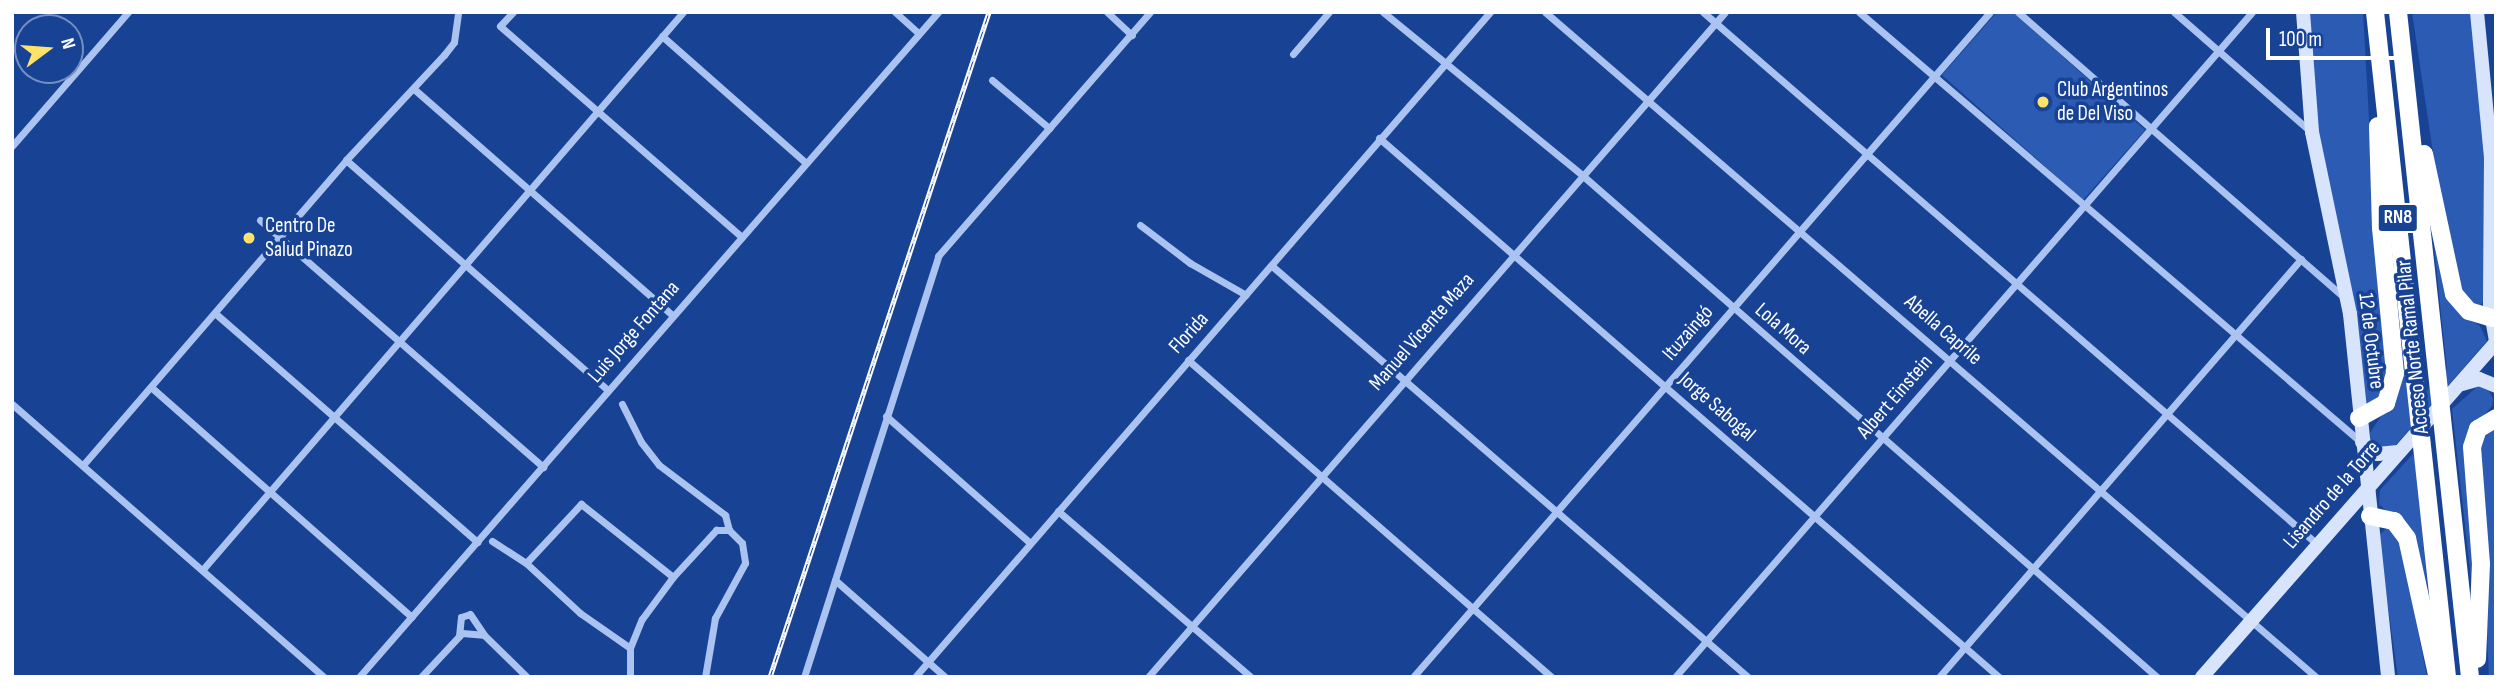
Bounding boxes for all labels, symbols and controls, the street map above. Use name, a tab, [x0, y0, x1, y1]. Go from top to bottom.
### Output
north arrow	[14, 14, 84, 84]
scale bar	[2270, 14, 2405, 58]
text: 100 m	[2279, 27, 2322, 52]
text: N	[55, 36, 80, 52]
place label: Club Argentinos de Del Viso	[2057, 77, 2168, 127]
marker: Club Argentinos de Del Viso	[2035, 94, 2051, 110]
road number: RN8	[2375, 202, 2421, 233]
place label: Centro De Salud Pinazo	[265, 213, 353, 263]
marker: Centro De Salud Pinazo	[239, 228, 259, 248]
street label: Acceso Norte Ramal Pilar	[2391, 259, 2435, 435]
street label: Manuel Vicente Maza	[1364, 268, 1480, 396]
street label: Luis Jorge Fontana	[583, 276, 685, 388]
street label: Abella Caprile	[1899, 289, 1987, 371]
street label: 12 de Octubre	[2353, 291, 2389, 391]
street label: Lola Mora	[1750, 298, 1816, 360]
street label: Ituzaingó	[1657, 300, 1719, 366]
street label: Florida	[1164, 307, 1214, 359]
street label: Albert Einstein	[1852, 350, 1938, 444]
street label: Jorge Sabogal	[1674, 367, 1760, 447]
street label: Lisandro de la Torre	[2278, 436, 2386, 554]

